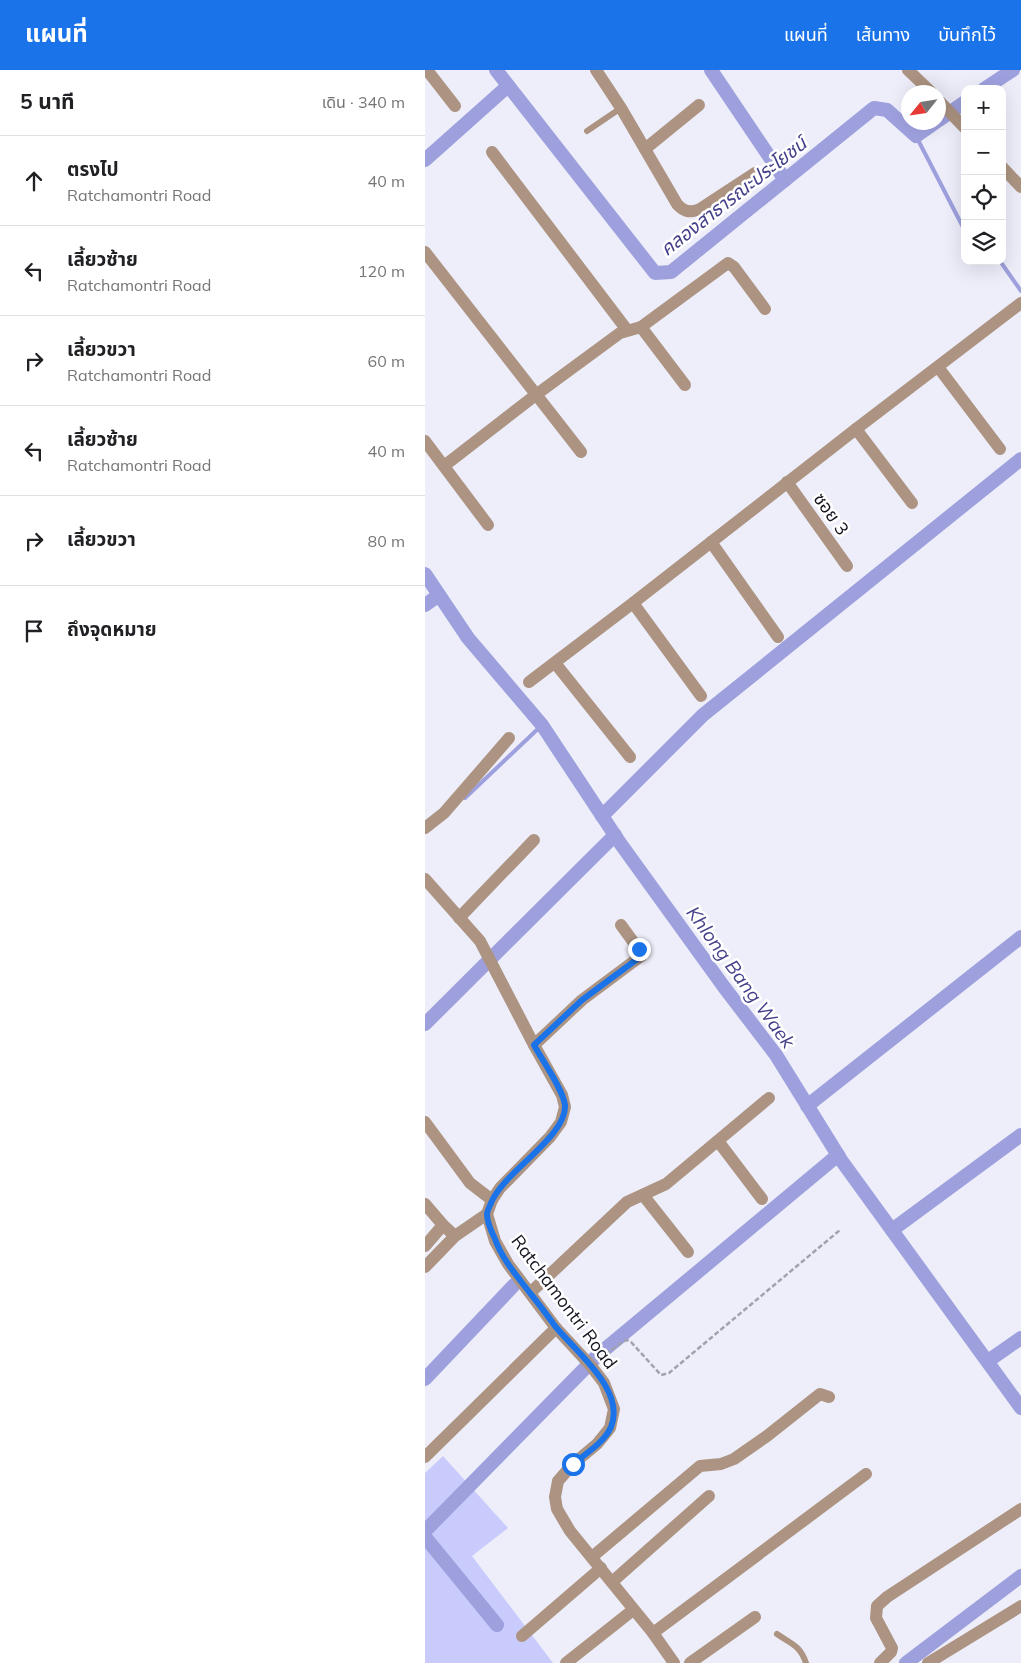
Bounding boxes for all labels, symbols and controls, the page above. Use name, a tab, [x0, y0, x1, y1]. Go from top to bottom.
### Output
text: แผนที่	[25, 18, 88, 48]
text: แผนที่	[784, 23, 828, 46]
text: เส้นทาง	[856, 23, 910, 46]
text: บันทึกไว้	[938, 23, 996, 46]
north arrow	[901, 85, 946, 130]
map controls	[961, 85, 1006, 265]
button: +	[961, 85, 1006, 130]
text: 5 นาที	[20, 88, 75, 114]
text: เดิน · 340 m	[322, 92, 405, 112]
water label: คลองสาธารณะประโยชน์	[655, 129, 814, 261]
button: −	[961, 130, 1006, 175]
text: ตรงไป	[67, 157, 119, 181]
icon: ahead	[20, 167, 48, 195]
text: 40 m	[368, 171, 405, 191]
button: locate	[961, 175, 1006, 220]
text: Ratchamontri Road	[67, 185, 211, 205]
button: layers	[961, 220, 1006, 265]
text: เลี้ยวซ้าย	[67, 247, 138, 271]
icon: left	[20, 257, 48, 285]
text: 120 m	[358, 261, 405, 281]
text: Ratchamontri Road	[67, 275, 211, 295]
text: เลี้ยวขวา	[67, 337, 136, 361]
icon: right	[20, 347, 48, 375]
text: 60 m	[368, 351, 405, 371]
text: Ratchamontri Road	[67, 365, 211, 385]
text: เลี้ยวซ้าย	[67, 427, 138, 451]
icon: left	[20, 437, 48, 465]
text: 40 m	[368, 441, 405, 461]
text: Ratchamontri Road	[67, 455, 211, 475]
street label: ซอย 3	[809, 488, 854, 539]
icon: right	[20, 527, 48, 555]
text: เลี้ยวขวา	[67, 527, 136, 551]
text: 80 m	[368, 531, 405, 551]
icon: arrive	[20, 617, 48, 645]
text: ถึงจุดหมาย	[67, 617, 157, 641]
water label: Khlong Bang Waek	[681, 901, 801, 1054]
route end	[628, 938, 651, 961]
street label: Ratchamontri Road	[506, 1230, 622, 1373]
route start	[562, 1453, 585, 1476]

